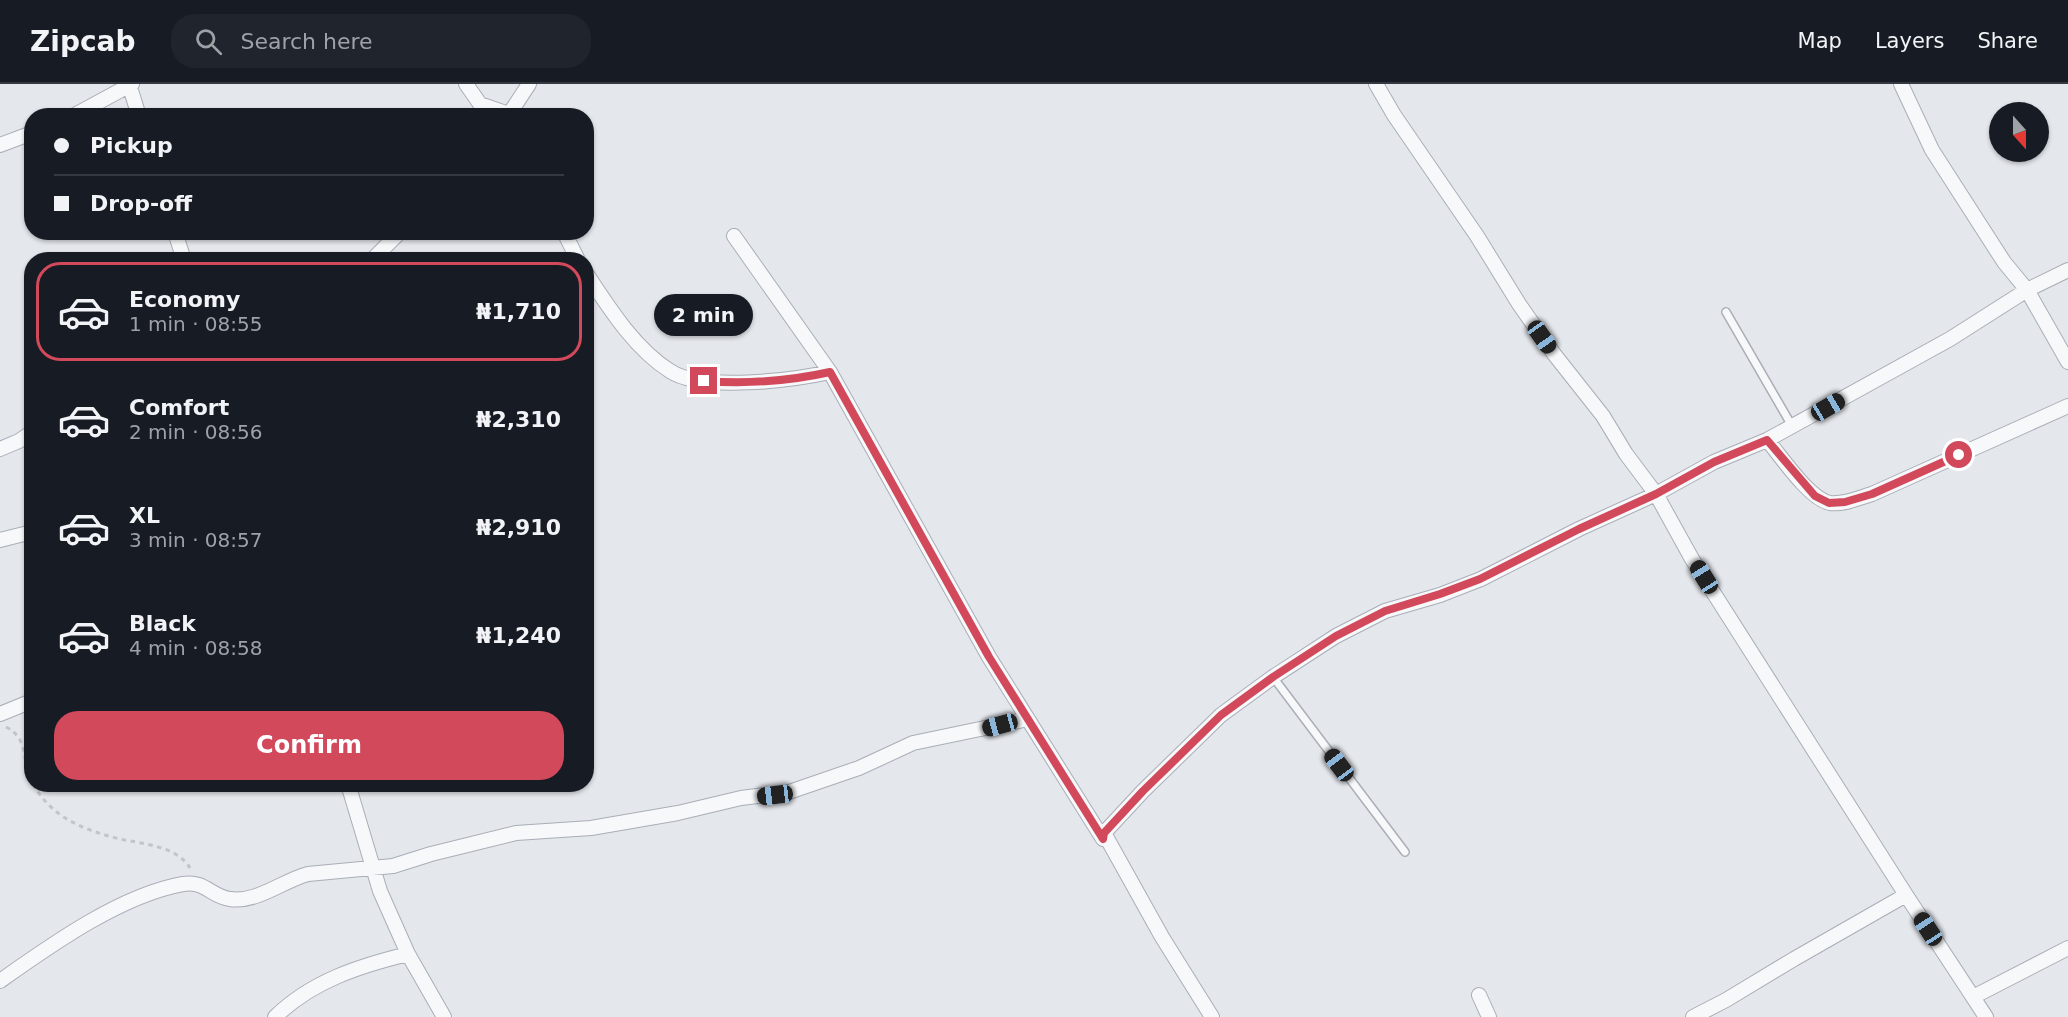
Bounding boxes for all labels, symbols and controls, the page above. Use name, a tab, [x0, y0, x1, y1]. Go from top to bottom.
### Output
search box	[171, 14, 591, 68]
text: Zipcab	[30, 25, 135, 58]
icon: search	[192, 25, 225, 58]
text: Search here	[240, 29, 373, 54]
text: Map	[1798, 29, 1842, 53]
text: Layers	[1875, 29, 1944, 53]
text: Share	[1977, 29, 2038, 53]
north arrow	[1989, 102, 2049, 162]
map controls	[1989, 102, 2049, 162]
text: Pickup	[90, 133, 173, 158]
text: Drop-off	[90, 191, 192, 216]
icon: car	[57, 285, 111, 339]
text: Economy	[129, 287, 240, 312]
callout: 2 min	[654, 294, 754, 336]
text: ₦1,710	[476, 299, 561, 324]
text: 2 min	[672, 303, 735, 327]
text: 1 min · 08:55	[129, 312, 263, 336]
car	[1524, 317, 1560, 357]
route end	[690, 367, 717, 394]
car	[1808, 390, 1848, 424]
icon: car	[57, 393, 111, 447]
text: Comfort	[129, 395, 229, 420]
text: ₦2,310	[476, 407, 561, 432]
text: 2 min · 08:56	[129, 420, 263, 444]
route start	[1945, 441, 1972, 468]
icon: car	[57, 501, 111, 555]
text: XL	[129, 503, 160, 528]
text: ₦2,910	[476, 515, 561, 540]
text: 3 min · 08:57	[129, 528, 263, 552]
car	[1687, 557, 1721, 597]
icon: car	[57, 609, 111, 663]
text: Black	[129, 611, 196, 636]
text: ₦1,240	[476, 623, 561, 648]
text: 4 min · 08:58	[129, 636, 263, 660]
button: Confirm	[54, 711, 564, 780]
car	[980, 712, 1020, 738]
car	[1321, 745, 1357, 785]
car	[756, 784, 794, 806]
car	[1911, 909, 1945, 949]

